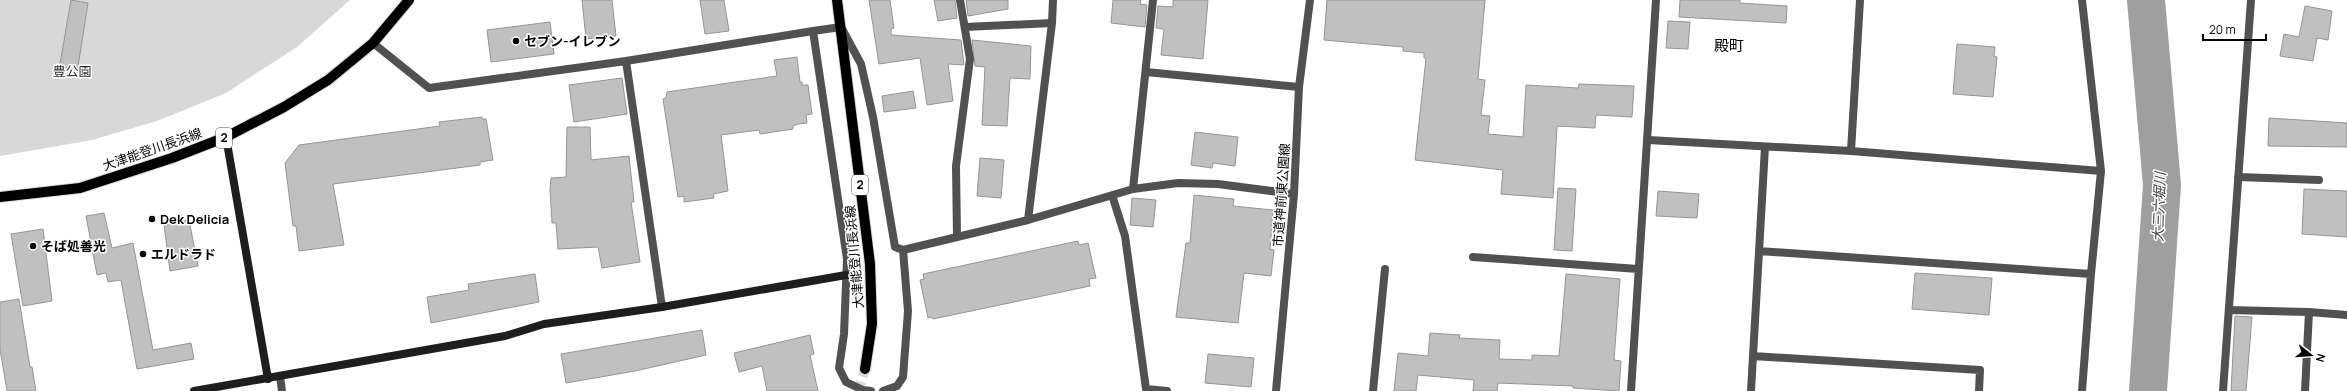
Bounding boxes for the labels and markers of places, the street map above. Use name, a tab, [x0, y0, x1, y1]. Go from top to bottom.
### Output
place label: セブン-イレブン	[524, 32, 620, 50]
marker: セブン-イレブン	[511, 36, 521, 46]
place label: Dek Delicia	[160, 210, 229, 228]
marker: Dek Delicia	[147, 214, 157, 224]
place label: そば処善光	[41, 237, 106, 255]
marker: そば処善光	[28, 241, 38, 251]
place label: エルドラド	[151, 245, 216, 263]
marker: エルドラド	[138, 249, 148, 259]

